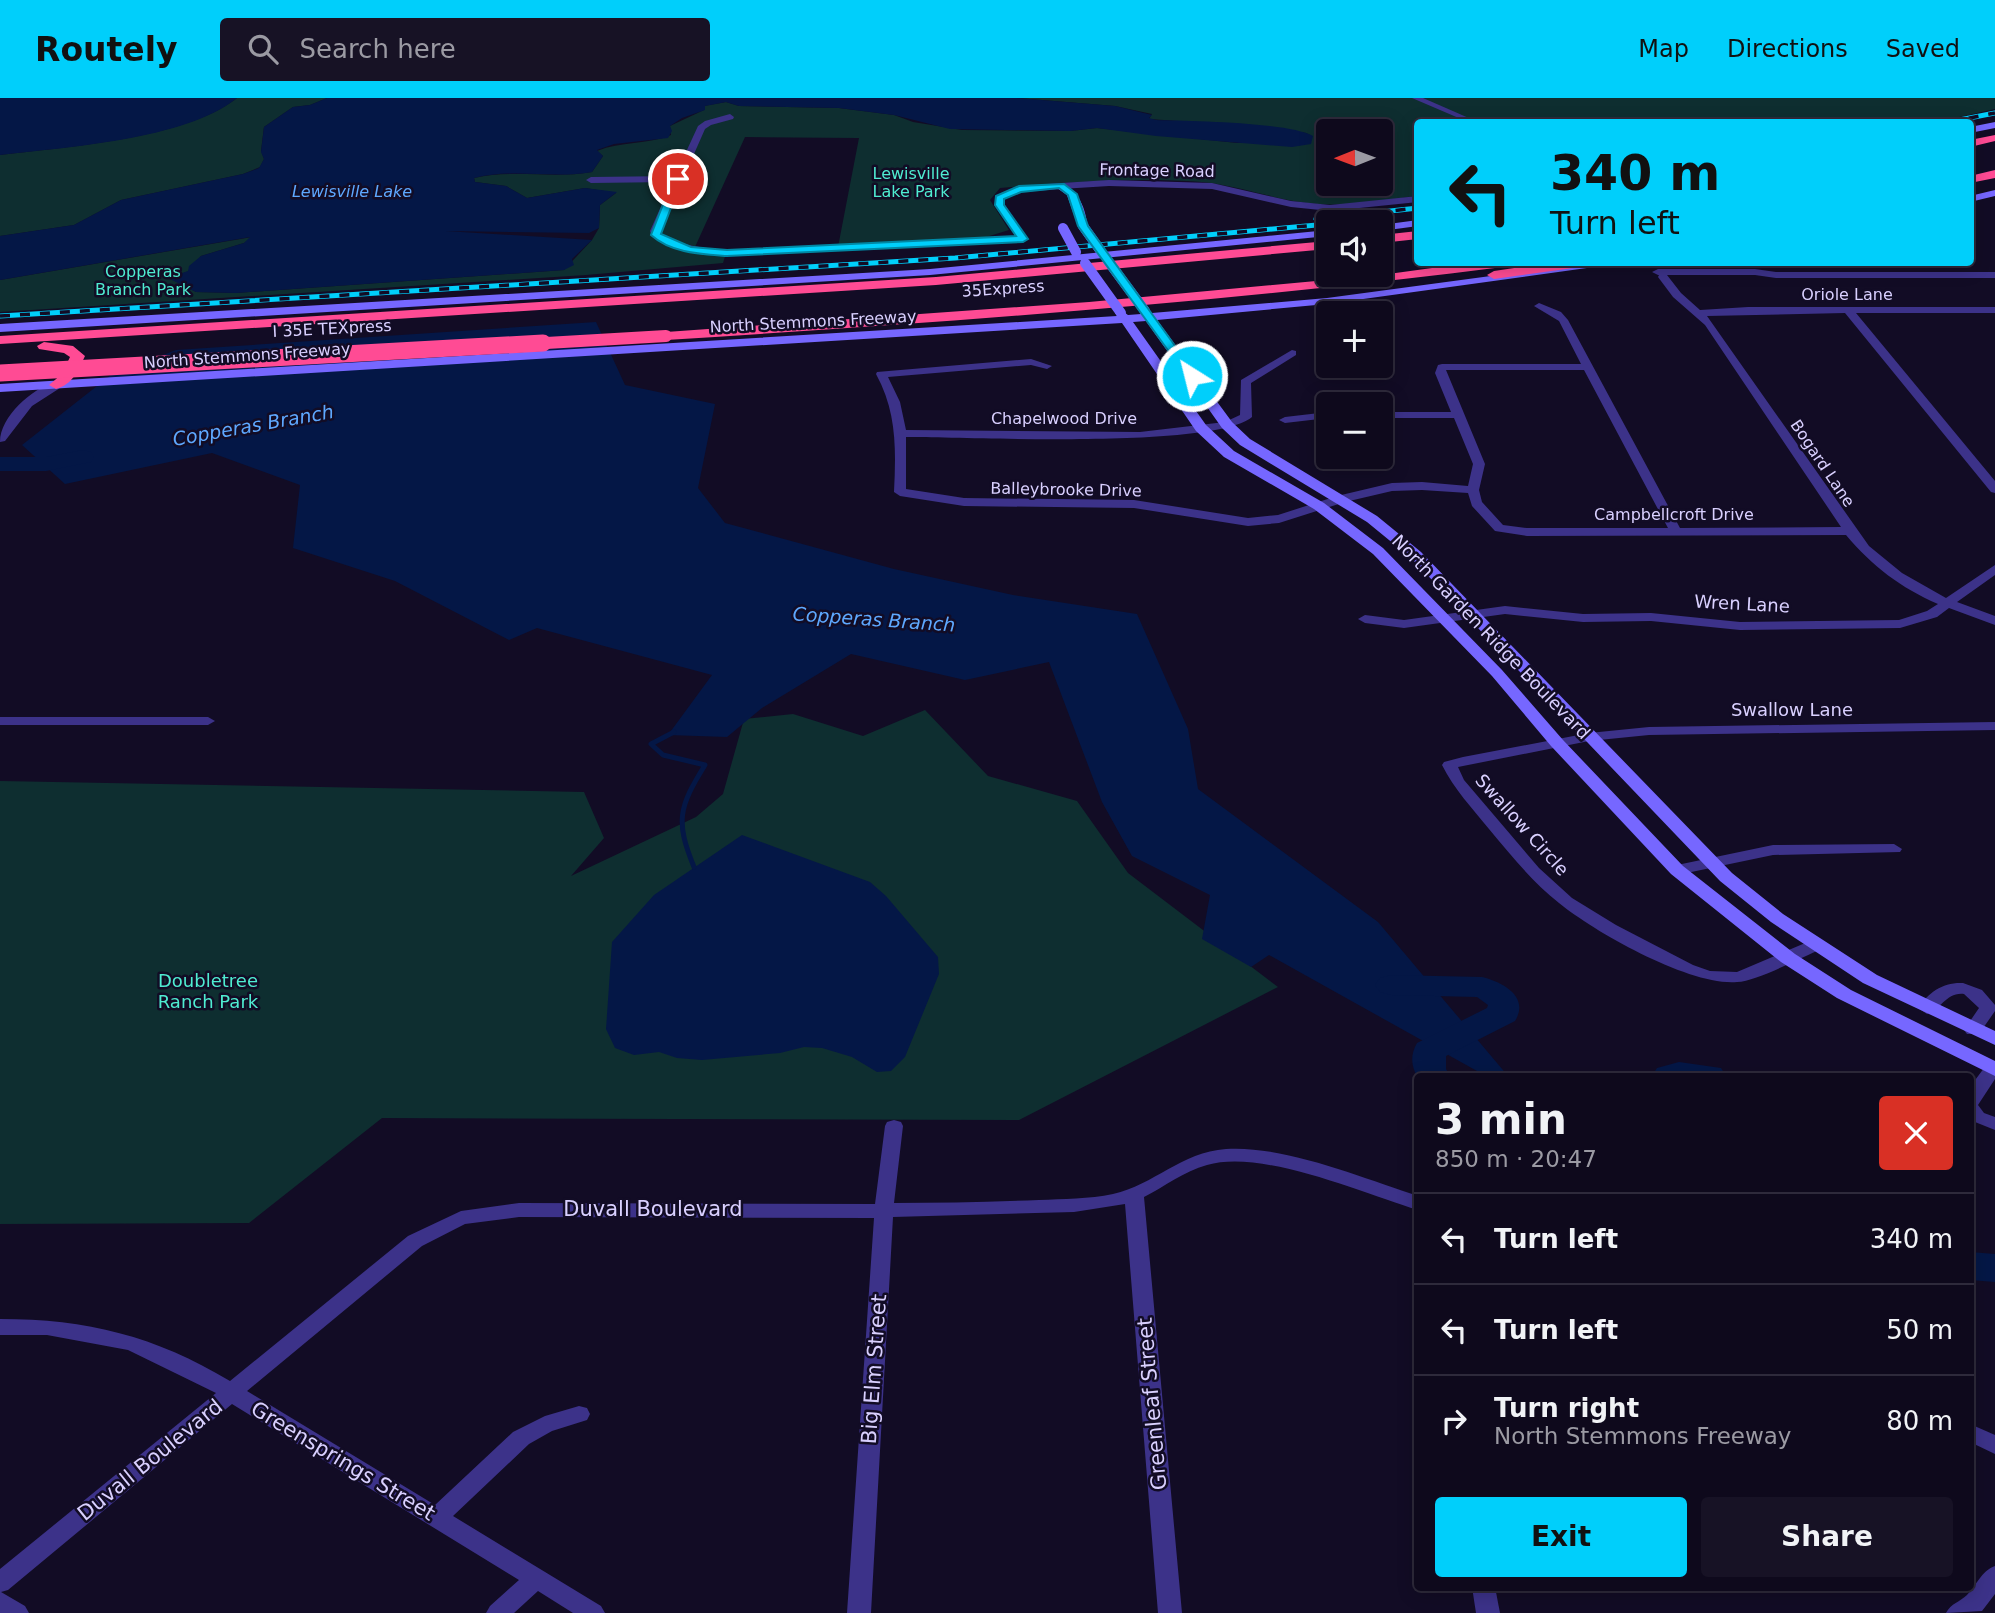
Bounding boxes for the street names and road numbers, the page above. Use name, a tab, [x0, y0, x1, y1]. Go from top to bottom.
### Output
street label: Frontage Road	[1099, 160, 1215, 181]
street label: 35Express	[961, 276, 1045, 301]
street label: Oriole Lane	[1801, 285, 1893, 304]
street label: North Stemmons Freeway	[709, 307, 917, 336]
street label: I 35E TEXpress	[272, 316, 392, 341]
street label: North Stemmons Freeway	[143, 339, 351, 372]
street label: Chapelwood Drive	[991, 409, 1137, 428]
street label: Bogard Lane	[1786, 416, 1859, 510]
street label: Balleybrooke Drive	[990, 479, 1142, 500]
street label: Campbellcroft Drive	[1594, 505, 1754, 524]
street label: North Garden Ridge Boulevard	[1388, 530, 1595, 743]
street label: Wren Lane	[1694, 591, 1790, 616]
street label: Swallow Lane	[1731, 699, 1853, 720]
street label: Swallow Circle	[1471, 770, 1573, 880]
street label: Duvall Boulevard	[563, 1197, 743, 1221]
street label: Big Elm Street	[857, 1293, 891, 1445]
street label: Greenleaf Street	[1133, 1317, 1171, 1491]
street label: Duvall Boulevard	[73, 1394, 227, 1526]
street label: Greensprings Street	[247, 1397, 439, 1525]

